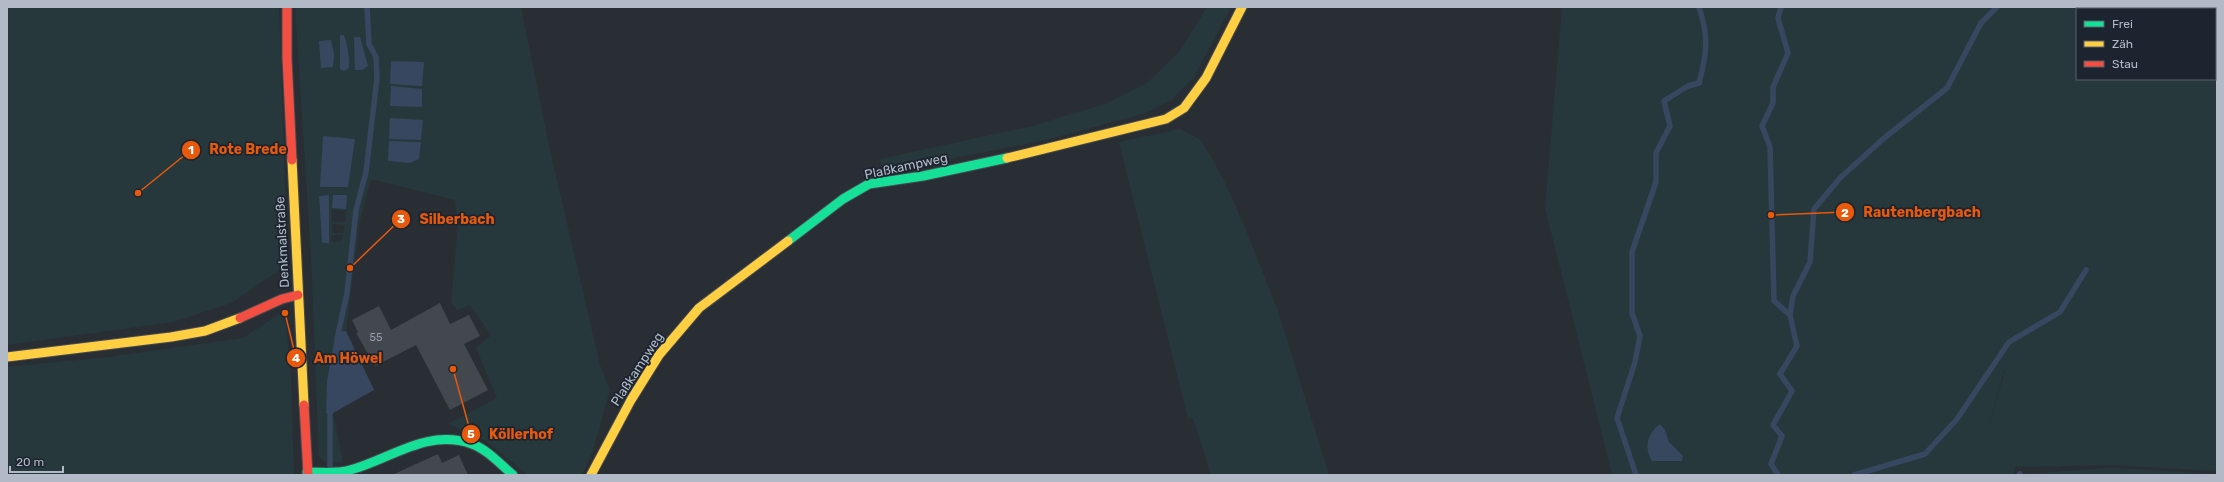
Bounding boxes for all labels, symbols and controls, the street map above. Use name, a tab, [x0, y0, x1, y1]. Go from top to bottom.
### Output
legend	[2076, 8, 2216, 80]
text: Frei	[2112, 17, 2133, 31]
text: Zäh	[2112, 37, 2133, 51]
text: Stau	[2112, 57, 2138, 71]
callout: Rote Brede	[181, 137, 295, 163]
text: Rote Brede	[209, 141, 287, 158]
text: 1	[188, 143, 194, 157]
street label: Plaßkampweg	[863, 150, 949, 183]
street label: Denkmalstraße	[272, 196, 292, 288]
callout: Rautenbergbach	[1835, 199, 1989, 225]
text: Rautenbergbach	[1863, 204, 1981, 221]
callout: Silberbach	[391, 206, 502, 232]
text: 2	[1841, 206, 1849, 220]
text: Silberbach	[419, 211, 495, 228]
text: 3	[397, 212, 405, 226]
street label: Plaßkampweg	[608, 329, 667, 409]
house number: 55	[369, 331, 383, 344]
callout: Am Höwel	[286, 345, 390, 371]
text: Am Höwel	[314, 350, 382, 367]
text: 4	[292, 351, 300, 365]
callout: Köllerhof	[461, 421, 561, 447]
text: Köllerhof	[489, 426, 554, 443]
text: 5	[467, 427, 475, 441]
scale bar	[10, 448, 63, 474]
text: 20 m	[16, 455, 44, 469]

